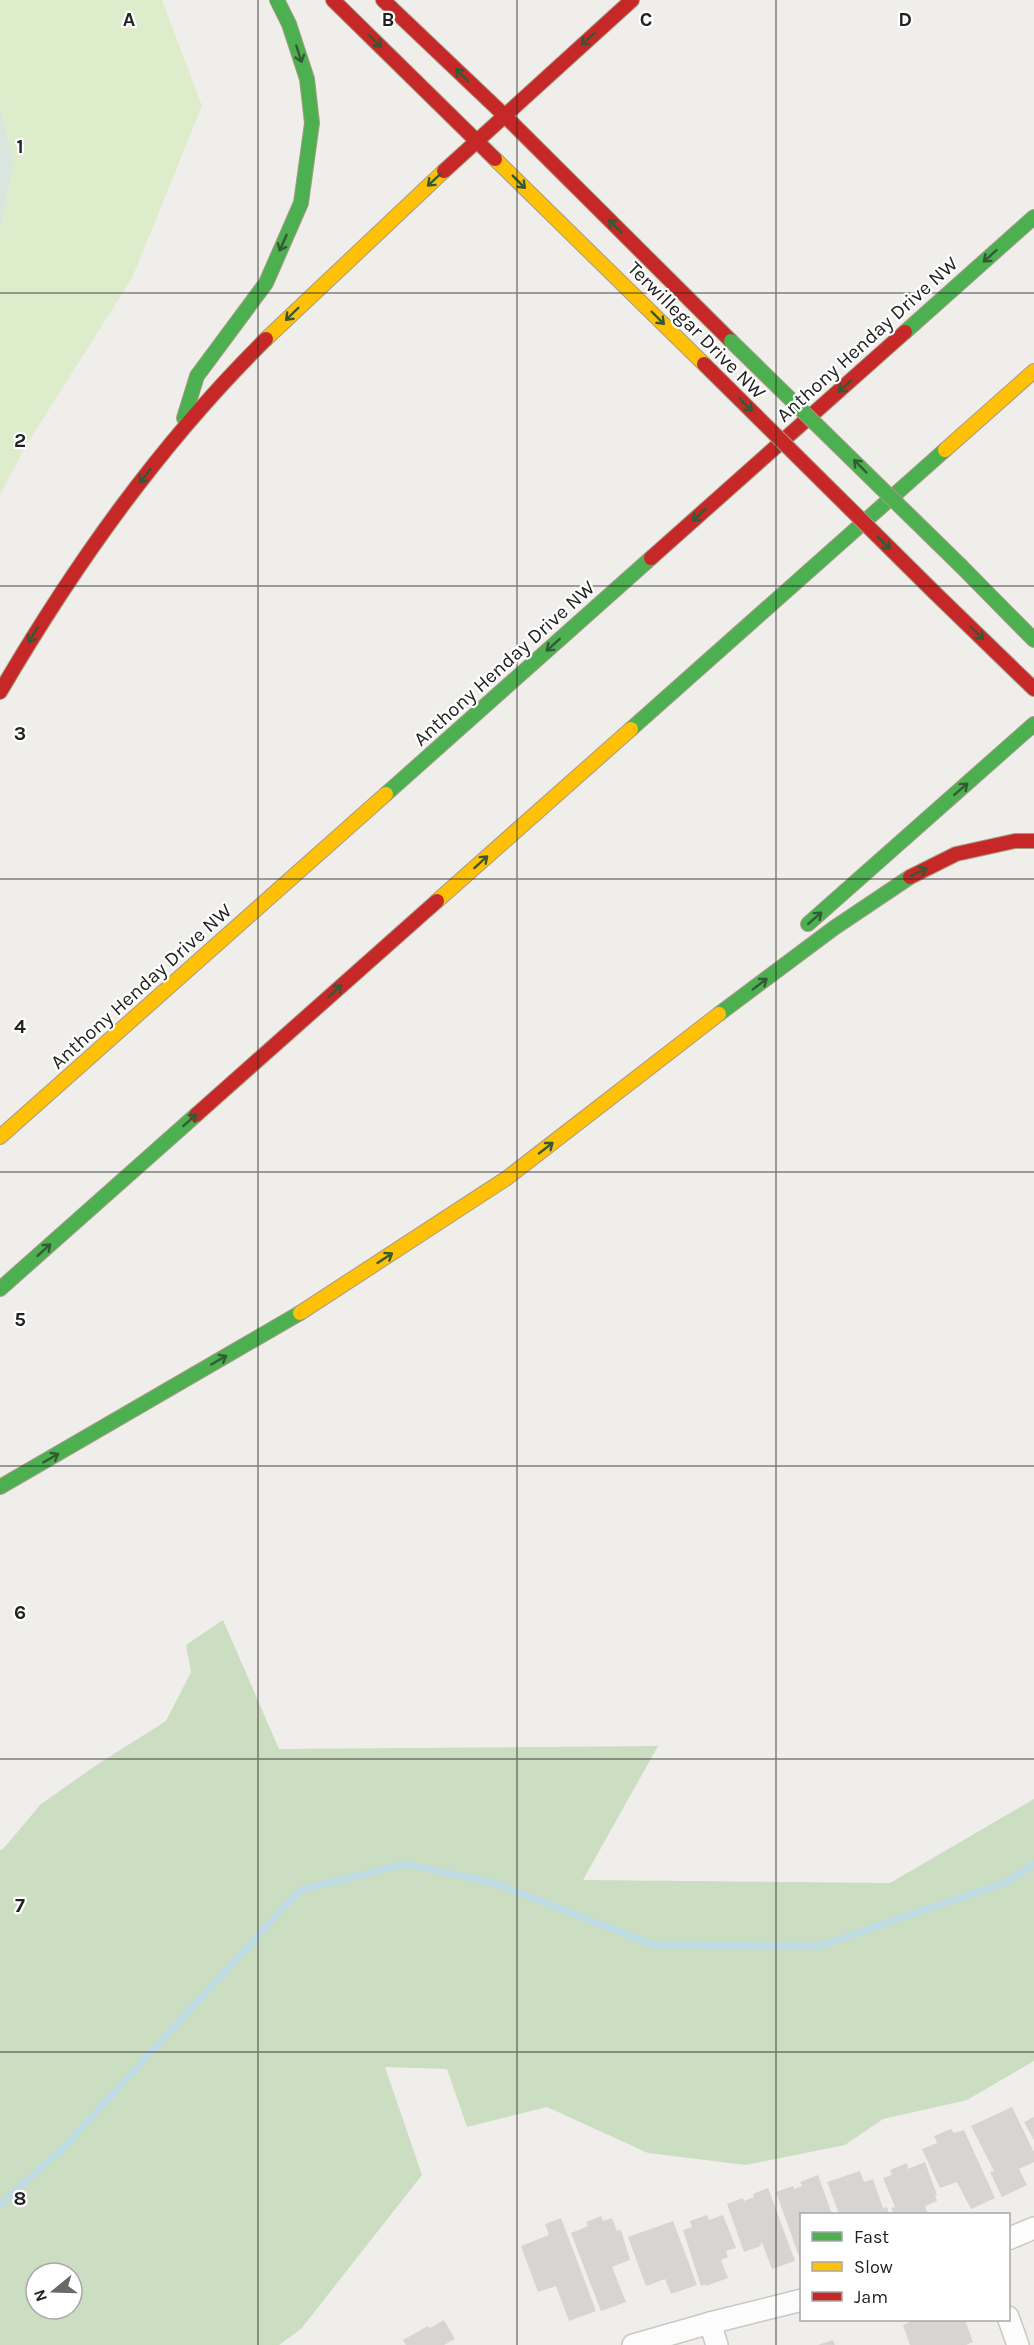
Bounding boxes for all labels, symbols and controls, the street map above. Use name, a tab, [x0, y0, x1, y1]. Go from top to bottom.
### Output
text: A	[123, 8, 136, 31]
text: B	[382, 8, 394, 31]
text: C	[640, 8, 652, 31]
text: D	[898, 8, 912, 31]
one-way arrow	[581, 32, 596, 46]
one-way arrow	[367, 34, 382, 48]
one-way arrow	[294, 44, 305, 63]
one-way arrow	[454, 68, 469, 82]
text: 1	[16, 135, 24, 158]
one-way arrow	[427, 173, 442, 187]
one-way arrow	[511, 174, 526, 189]
one-way arrow	[608, 218, 623, 233]
one-way arrow	[277, 233, 289, 251]
one-way arrow	[983, 249, 998, 263]
street label: Anthony Henday Drive NW	[772, 252, 963, 427]
street label: Terwillegar Drive NW	[623, 257, 770, 404]
one-way arrow	[285, 306, 300, 320]
one-way arrow	[650, 311, 665, 326]
one-way arrow	[837, 379, 852, 393]
one-way arrow	[738, 398, 753, 413]
text: 2	[14, 429, 26, 452]
one-way arrow	[853, 459, 868, 474]
one-way arrow	[138, 467, 151, 483]
one-way arrow	[692, 508, 707, 522]
one-way arrow	[877, 535, 892, 550]
street label: Anthony Henday Drive NW	[409, 576, 600, 751]
one-way arrow	[26, 626, 38, 643]
one-way arrow	[969, 626, 984, 641]
one-way arrow	[546, 638, 561, 652]
text: 3	[14, 722, 26, 745]
one-way arrow	[953, 782, 968, 796]
one-way arrow	[473, 855, 488, 869]
one-way arrow	[910, 866, 928, 878]
street label: Anthony Henday Drive NW	[46, 899, 237, 1074]
one-way arrow	[807, 911, 822, 925]
one-way arrow	[752, 978, 768, 991]
one-way arrow	[328, 984, 343, 998]
text: 4	[14, 1015, 26, 1038]
one-way arrow	[182, 1113, 197, 1127]
one-way arrow	[538, 1141, 554, 1154]
one-way arrow	[36, 1243, 51, 1257]
one-way arrow	[376, 1252, 393, 1264]
text: 5	[14, 1308, 26, 1331]
one-way arrow	[210, 1354, 227, 1366]
one-way arrow	[42, 1452, 59, 1464]
text: 6	[14, 1601, 26, 1624]
text: 7	[15, 1894, 25, 1917]
text: 8	[14, 2187, 26, 2210]
legend	[800, 2213, 1010, 2321]
text: Fast	[854, 2226, 889, 2248]
text: Slow	[854, 2256, 893, 2278]
north arrow	[24, 2261, 84, 2321]
text: Jam	[854, 2286, 888, 2308]
text: N	[29, 2287, 51, 2304]

